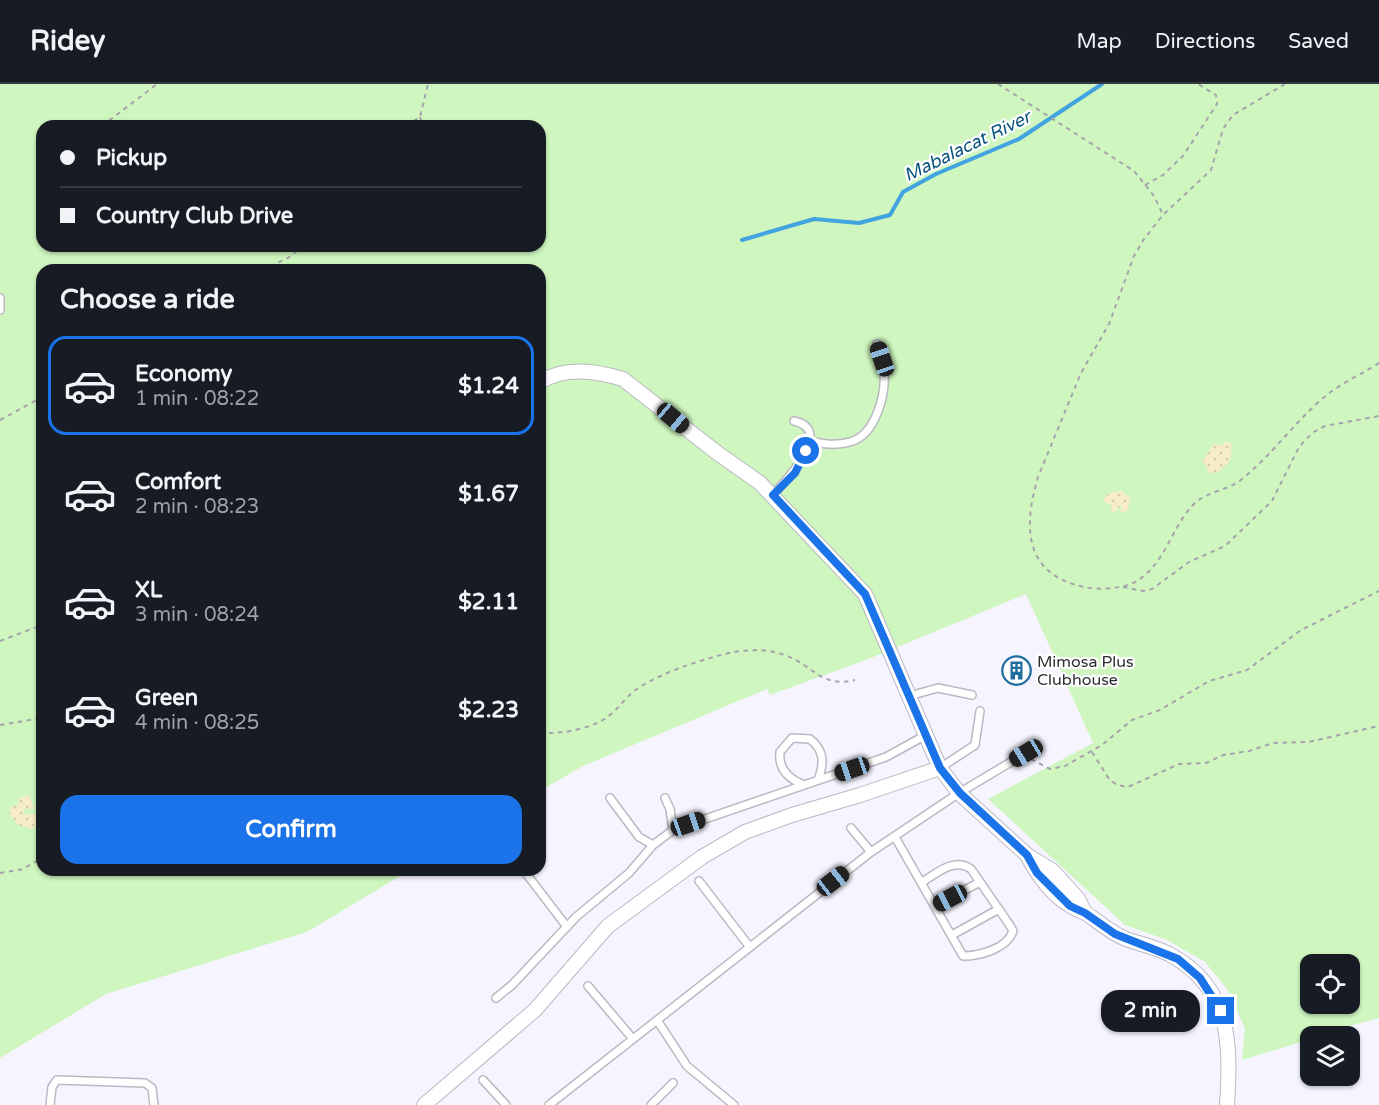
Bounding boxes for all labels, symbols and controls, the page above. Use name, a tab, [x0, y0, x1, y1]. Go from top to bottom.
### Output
text: Ridey	[30, 24, 105, 58]
text: Map	[1076, 29, 1122, 54]
text: Directions	[1155, 29, 1255, 54]
text: Saved	[1288, 29, 1349, 54]
water label: Mabalacat River	[900, 105, 1036, 186]
text: Pickup	[96, 145, 167, 171]
text: Country Club Drive	[96, 203, 293, 229]
text: Choose a ride	[60, 283, 235, 316]
car	[868, 339, 896, 379]
icon: car	[63, 359, 117, 413]
text: Economy	[135, 361, 232, 387]
text: $1.24	[458, 373, 519, 399]
text: 1 min · 08:22	[135, 387, 259, 411]
car	[653, 400, 693, 436]
route start	[792, 437, 819, 464]
icon: car	[63, 467, 117, 521]
text: Comfort	[135, 469, 221, 495]
text: $1.67	[458, 481, 519, 507]
text: 2 min · 08:23	[135, 495, 259, 519]
icon: car	[63, 575, 117, 629]
text: XL	[135, 577, 162, 603]
text: $2.11	[458, 589, 519, 615]
text: 3 min · 08:24	[135, 603, 259, 627]
place label: Mimosa Plus Clubhouse	[1037, 652, 1134, 690]
building icon: Mimosa Plus Clubhouse	[1000, 655, 1032, 687]
icon: car	[63, 683, 117, 737]
text: Green	[135, 685, 198, 711]
text: $2.23	[458, 697, 519, 723]
text: 4 min · 08:25	[135, 711, 259, 735]
car	[1006, 736, 1046, 770]
car	[832, 755, 872, 783]
button: Confirm	[60, 795, 522, 864]
car	[668, 810, 708, 838]
car	[813, 863, 853, 899]
car	[930, 882, 970, 914]
map controls	[1300, 954, 1360, 1086]
button: locate	[1300, 954, 1360, 1014]
callout: 2 min	[1101, 990, 1200, 1032]
route end	[1207, 997, 1234, 1024]
text: 2 min	[1124, 999, 1177, 1023]
button: layers	[1300, 1026, 1360, 1086]

